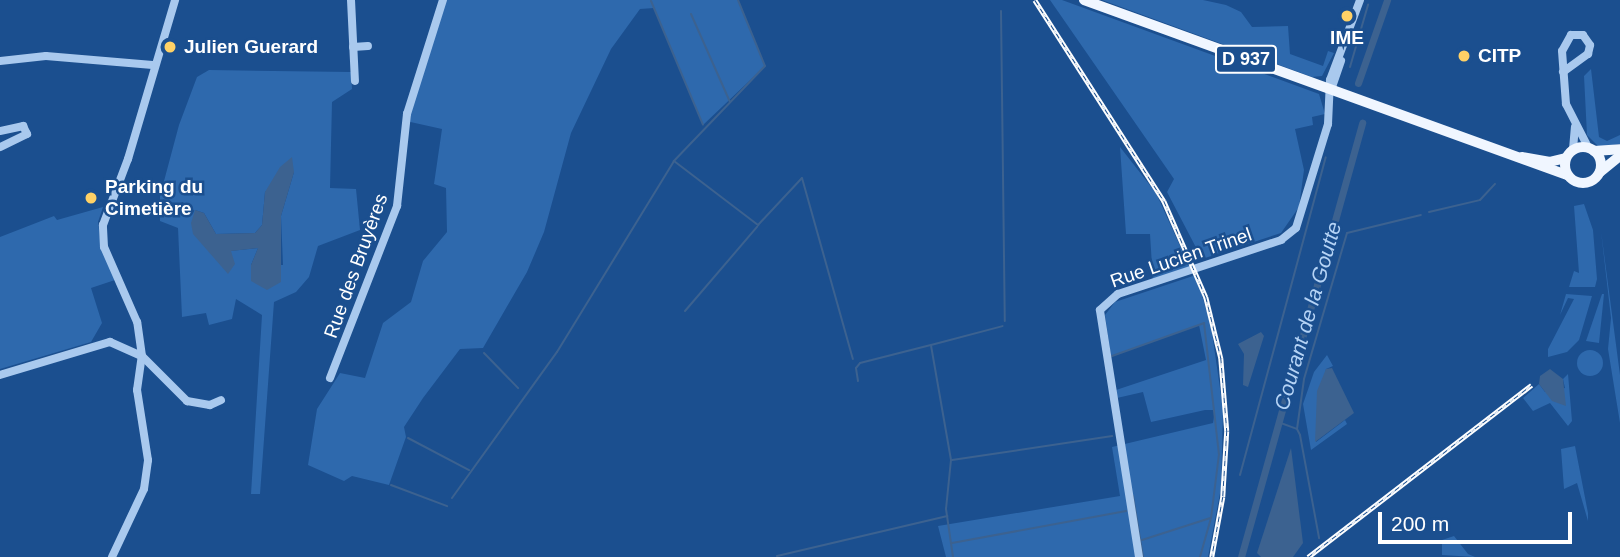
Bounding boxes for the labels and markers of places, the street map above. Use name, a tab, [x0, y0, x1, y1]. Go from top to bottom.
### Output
marker: IME	[1339, 8, 1355, 24]
place label: IME	[1330, 27, 1364, 49]
place label: Julien Guerard	[184, 36, 318, 58]
marker: Julien Guerard	[162, 39, 178, 55]
place label: CITP	[1478, 45, 1521, 67]
marker: CITP	[1456, 48, 1472, 64]
place label: Parking du Cimetière	[105, 176, 203, 220]
marker: Parking du Cimetière	[83, 190, 99, 206]

